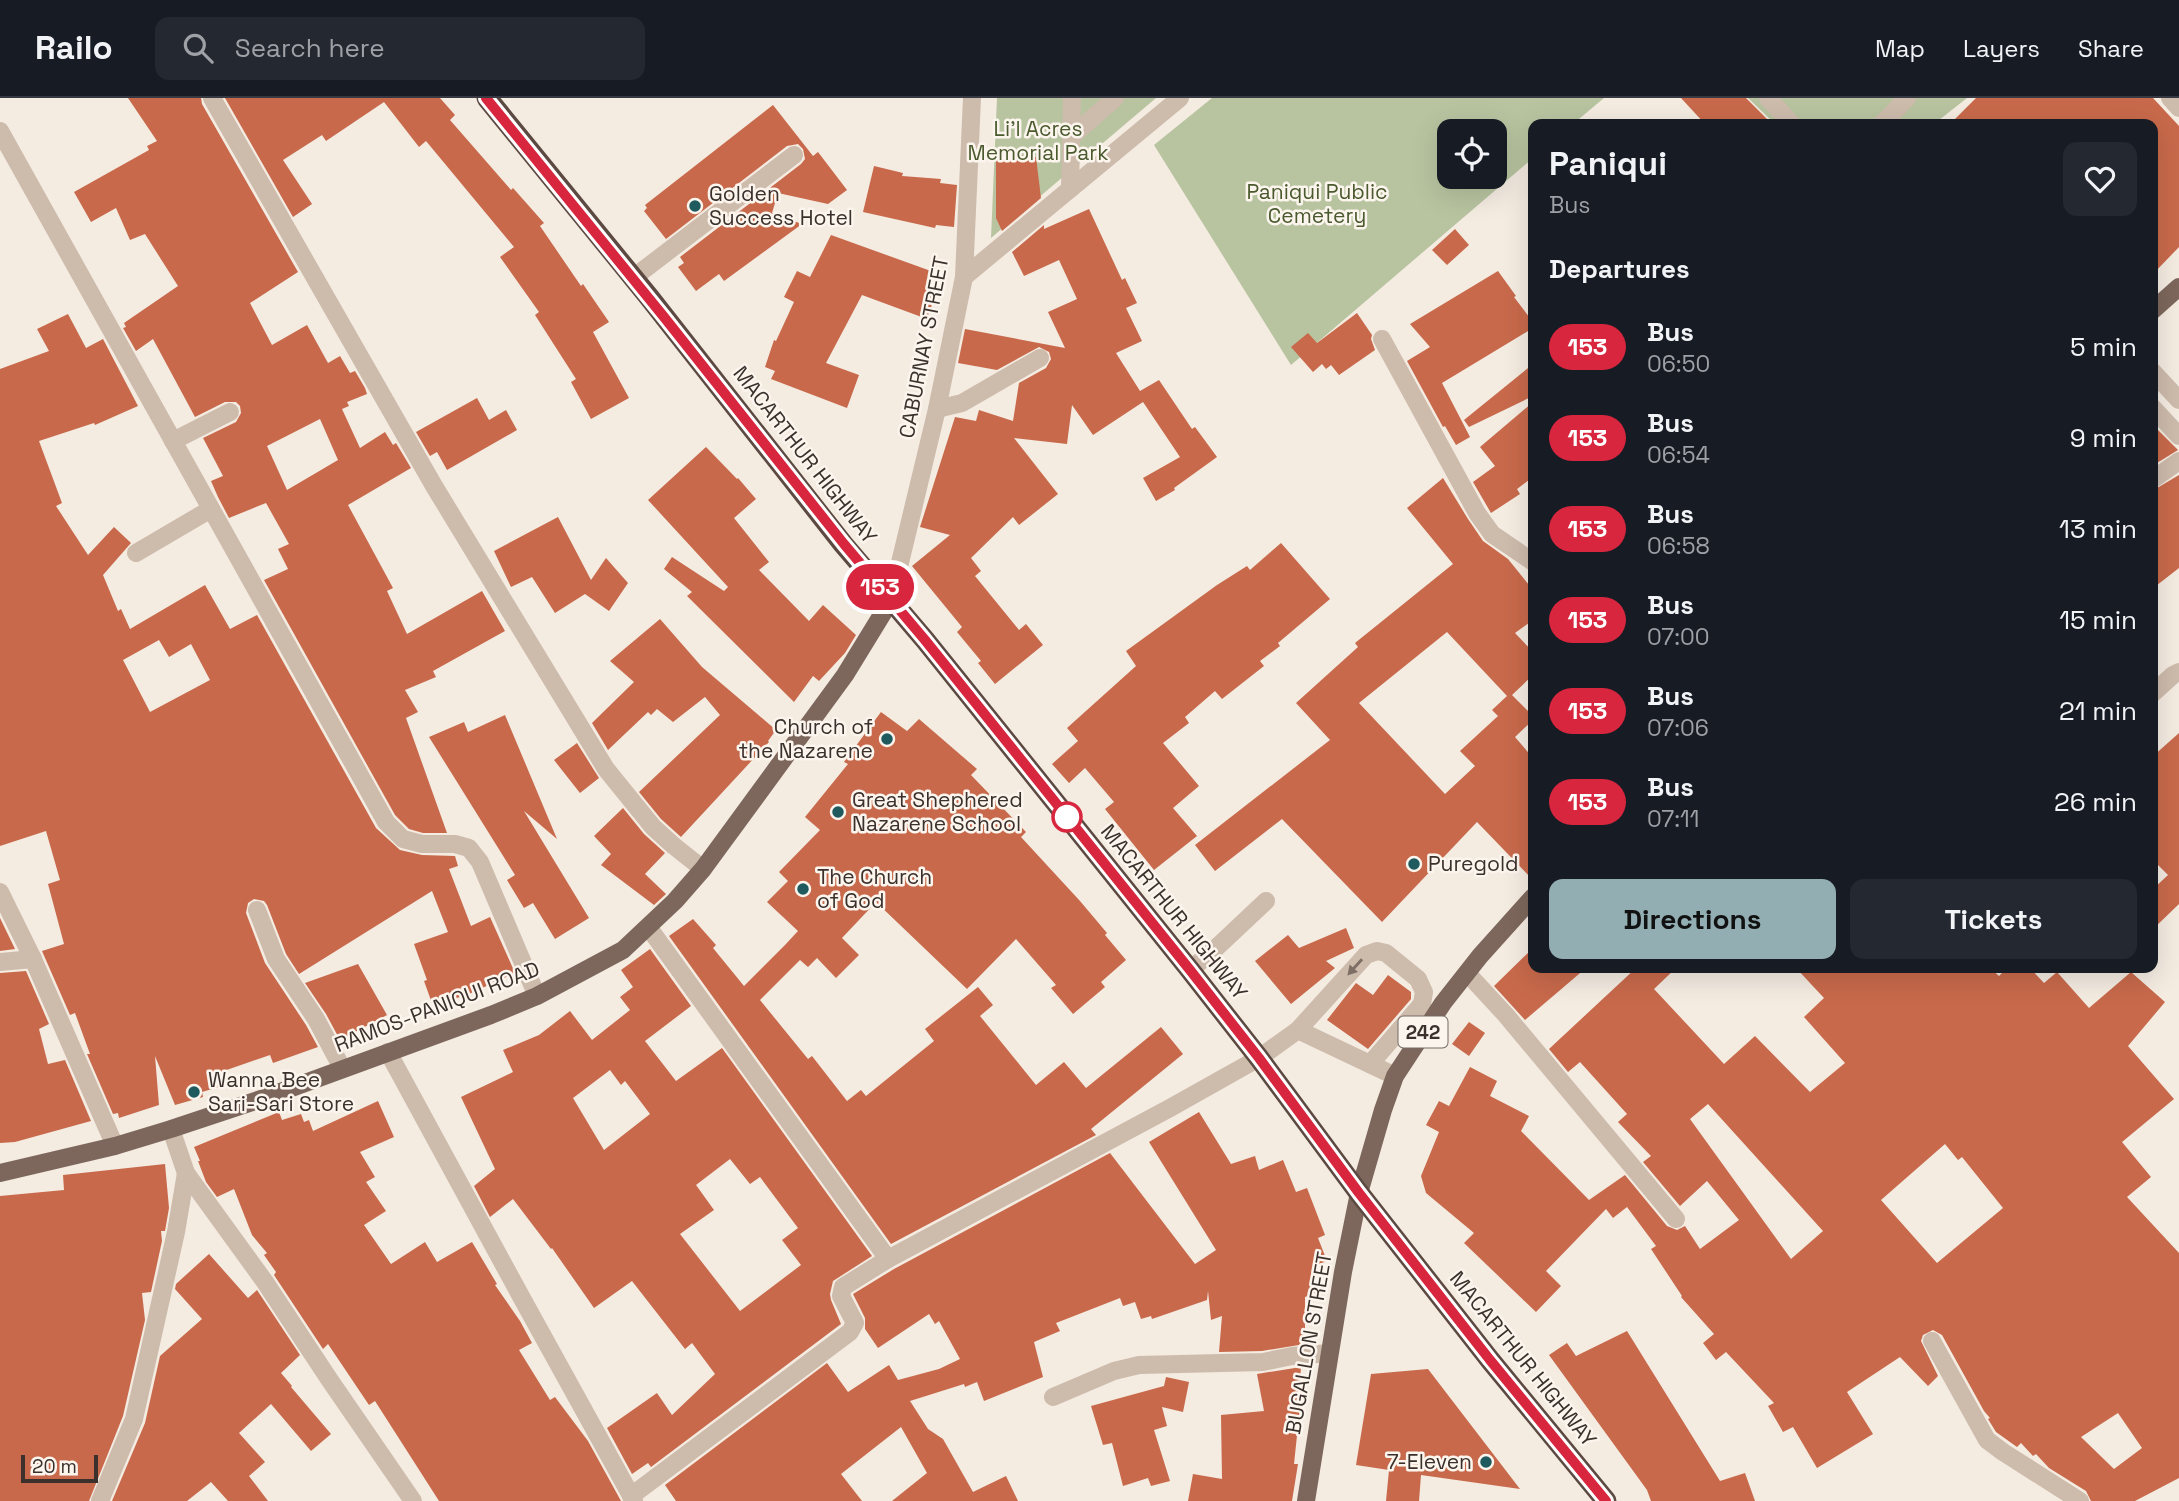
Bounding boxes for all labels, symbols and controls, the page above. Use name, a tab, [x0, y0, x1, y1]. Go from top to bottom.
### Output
search box	[155, 17, 645, 80]
text: Railo	[35, 27, 113, 69]
icon: search	[179, 29, 217, 67]
text: Search here	[235, 31, 385, 65]
text: Map	[1875, 33, 1925, 64]
text: Layers	[1963, 33, 2040, 64]
text: Share	[2078, 33, 2144, 64]
park label: Li'l Acres Memorial Park	[968, 115, 1109, 166]
map controls	[1437, 119, 1507, 189]
button: locate	[1437, 119, 1507, 189]
button: heart	[2063, 142, 2137, 216]
text: Paniqui	[1549, 143, 1667, 185]
park label: Paniqui Public Cemetery	[1246, 178, 1388, 229]
place label: Golden Success Hotel	[709, 180, 853, 231]
text: Bus	[1549, 190, 1590, 220]
marker: Golden Success Hotel	[687, 198, 703, 214]
text: Departures	[1549, 252, 1690, 286]
street label: CABURNAY STREET	[893, 254, 954, 440]
text: Bus	[1647, 315, 1694, 349]
text: 5 min	[2070, 330, 2137, 364]
text: 153	[1568, 331, 1607, 362]
text: 06:50	[1647, 349, 1710, 379]
street label: MACARTHUR HIGHWAY	[728, 360, 883, 549]
text: Bus	[1647, 406, 1694, 440]
text: 9 min	[2070, 421, 2137, 455]
text: 153	[1568, 422, 1607, 453]
text: 06:54	[1647, 440, 1710, 470]
text: Bus	[1647, 497, 1694, 531]
text: 13 min	[2059, 512, 2137, 546]
text: 153	[1568, 513, 1607, 544]
text: 06:58	[1647, 531, 1710, 561]
line badge: 153	[840, 564, 920, 610]
text: 153	[860, 571, 900, 602]
text: Bus	[1647, 588, 1694, 622]
text: 15 min	[2059, 603, 2137, 637]
text: 153	[1568, 604, 1607, 635]
text: 07:00	[1647, 622, 1710, 652]
text: Bus	[1647, 679, 1694, 713]
text: 21 min	[2059, 694, 2137, 728]
text: 153	[1568, 695, 1607, 726]
place label: Church of the Nazarene	[738, 713, 873, 764]
text: 07:06	[1647, 713, 1709, 743]
marker: Church of the Nazarene	[879, 731, 895, 747]
text: Bus	[1647, 770, 1694, 804]
text: 26 min	[2054, 785, 2137, 819]
place label: Great Shephered Nazarene School	[852, 786, 1023, 837]
text: 153	[1568, 786, 1607, 817]
unlabelled marker	[1052, 802, 1082, 832]
marker: Great Shephered Nazarene School	[830, 804, 846, 820]
text: 07:11	[1647, 804, 1699, 834]
street label: MACARTHUR HIGHWAY	[1095, 818, 1254, 1005]
place label: Puregold	[1428, 850, 1519, 877]
marker: Puregold	[1406, 856, 1422, 872]
place label: The Church of God	[817, 863, 932, 914]
button: Directions	[1549, 879, 1836, 959]
button: Tickets	[1850, 879, 2137, 959]
marker: The Church of God	[795, 881, 811, 897]
street label: RAMOS-PANIQUI ROAD	[330, 955, 543, 1058]
one-way arrow	[1347, 958, 1363, 976]
road number: 242	[1398, 1016, 1448, 1048]
place label: Wanna Bee Sari-Sari Store	[208, 1066, 354, 1117]
marker: Wanna Bee Sari-Sari Store	[186, 1084, 202, 1100]
street label: BUGALLON STREET	[1279, 1250, 1338, 1436]
street label: MACARTHUR HIGHWAY	[1444, 1265, 1603, 1452]
place label: 7-Eleven	[1387, 1448, 1472, 1475]
scale bar	[21, 1452, 98, 1484]
text: 20 m	[32, 1454, 77, 1479]
marker: 7-Eleven	[1478, 1454, 1494, 1470]

